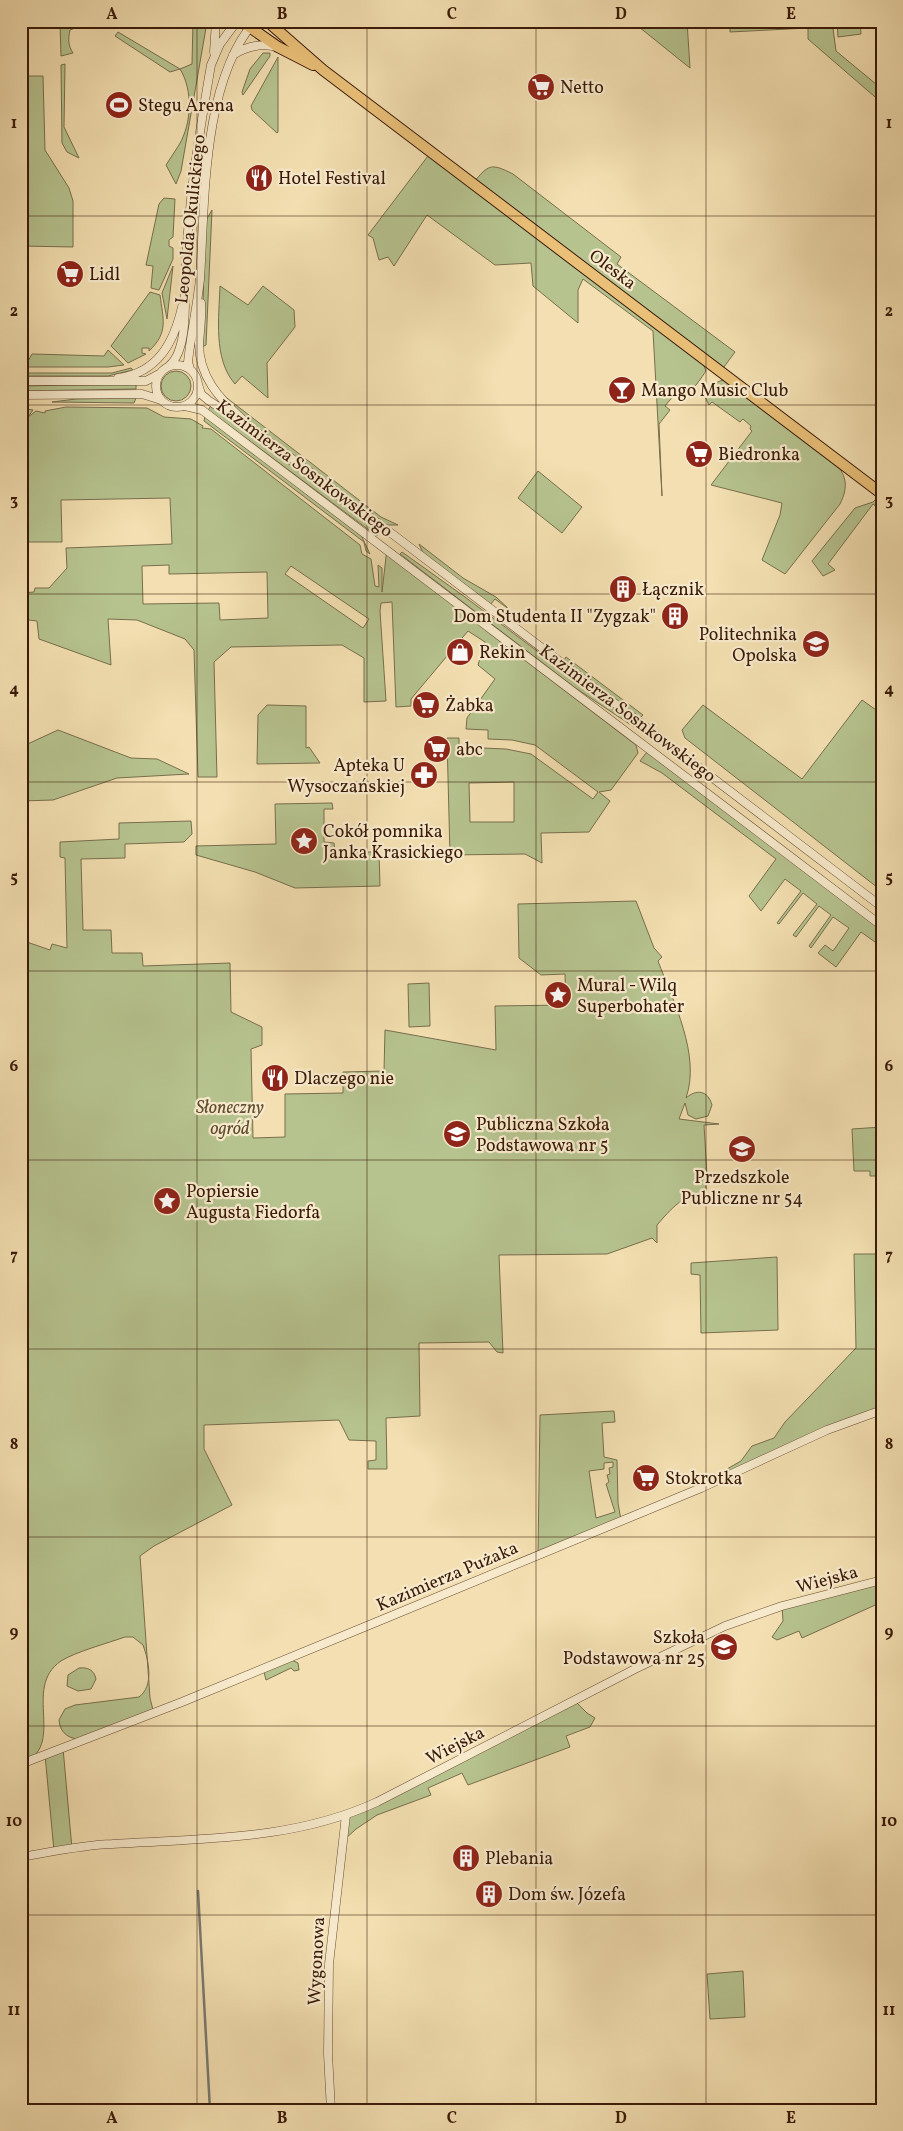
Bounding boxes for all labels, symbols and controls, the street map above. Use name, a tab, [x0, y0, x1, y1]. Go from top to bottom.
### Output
text: A	[106, 4, 118, 26]
text: B	[277, 4, 288, 26]
text: C	[447, 4, 457, 26]
text: D	[615, 4, 627, 26]
text: E	[786, 4, 796, 26]
supermarket icon: Netto	[526, 72, 556, 102]
place label: Netto	[560, 76, 604, 101]
sports icon: Stegu Arena	[104, 90, 134, 120]
place label: Stegu Arena	[138, 94, 234, 119]
text: 1	[11, 113, 17, 135]
text: 1	[886, 113, 892, 135]
street label: Leopolda Okulickiego	[170, 133, 213, 305]
restaurant icon: Hotel Festival	[244, 163, 274, 193]
place label: Hotel Festival	[278, 167, 386, 192]
street label: Oleska	[583, 244, 641, 296]
supermarket icon: Lidl	[55, 259, 85, 289]
place label: Lidl	[89, 263, 120, 288]
text: 2	[10, 301, 18, 323]
text: 2	[885, 301, 893, 323]
bar icon: Mango Music Club	[607, 375, 637, 405]
place label: Mango Music Club	[641, 379, 788, 404]
street label: Kazimierza Sosnkowskiego	[210, 394, 398, 544]
supermarket icon: Biedronka	[684, 439, 714, 469]
place label: Biedronka	[718, 443, 800, 468]
text: 3	[10, 490, 18, 512]
text: 3	[885, 490, 893, 512]
building icon: Łącznik	[608, 574, 638, 604]
place label: Łącznik	[642, 578, 704, 603]
building icon: Dom Studenta II "Zygzak"	[660, 601, 690, 631]
place label: Dom Studenta II "Zygzak"	[453, 605, 656, 630]
place label: Politechnika Opolska	[699, 623, 797, 669]
school or university icon: Politechnika Opolska	[801, 629, 831, 659]
shop icon: Rekin	[445, 637, 475, 667]
street label: Kazimierza Sosnkowskiego	[533, 639, 721, 789]
place label: Rekin	[479, 641, 526, 666]
text: 4	[9, 679, 19, 701]
text: 4	[884, 679, 894, 701]
supermarket icon: Żabka	[411, 690, 441, 720]
place label: Żabka	[445, 694, 494, 719]
supermarket icon: abc	[422, 734, 452, 764]
place label: abc	[456, 738, 483, 763]
place label: Apteka U Wysoczańskiej	[287, 754, 405, 800]
pharmacy icon: Apteka U Wysoczańskiej	[409, 760, 439, 790]
place label: Cokół pomnika Janka Krasickiego	[323, 820, 463, 866]
place icon: Cokół pomnika Janka Krasickiego	[289, 826, 319, 856]
text: 5	[10, 867, 18, 889]
text: 5	[885, 867, 893, 889]
place label: Mural - Wilq Superbohater	[577, 974, 685, 1020]
place icon: Mural - Wilq Superbohater	[543, 980, 573, 1010]
text: 6	[10, 1056, 19, 1078]
text: 6	[885, 1056, 894, 1078]
restaurant icon: Dlaczego nie	[260, 1063, 290, 1093]
place label: Dlaczego nie	[294, 1067, 394, 1092]
park label: Słoneczny ogród	[196, 1096, 264, 1142]
place label: Publiczna Szkoła Podstawowa nr 5	[476, 1113, 610, 1159]
school or university icon: Publiczna Szkoła Podstawowa nr 5	[442, 1119, 472, 1149]
school or university icon: Przedszkole Publiczne nr 54	[727, 1134, 757, 1164]
place label: Przedszkole Publiczne nr 54	[681, 1166, 803, 1212]
place label: Popiersie Augusta Fiedorfa	[186, 1180, 320, 1226]
place icon: Popiersie Augusta Fiedorfa	[152, 1186, 182, 1216]
text: 7	[10, 1245, 18, 1267]
text: 7	[885, 1245, 893, 1267]
text: 8	[10, 1434, 18, 1456]
text: 8	[885, 1434, 893, 1456]
supermarket icon: Stokrotka	[631, 1463, 661, 1493]
place label: Stokrotka	[665, 1467, 743, 1492]
street label: Kazimierza Pużaka	[373, 1536, 522, 1619]
street label: Wiejska	[794, 1560, 861, 1601]
text: 9	[10, 1622, 19, 1644]
text: 9	[885, 1622, 894, 1644]
place label: Szkoła Podstawowa nr 25	[563, 1626, 705, 1672]
school or university icon: Szkoła Podstawowa nr 25	[709, 1632, 739, 1662]
street label: Wiejska	[422, 1721, 489, 1772]
text: 10	[6, 1811, 22, 1833]
text: 10	[881, 1811, 897, 1833]
building icon: Plebania	[451, 1843, 481, 1873]
place label: Plebania	[485, 1847, 553, 1872]
building icon: Dom św. Józefa	[474, 1879, 504, 1909]
place label: Dom św. Józefa	[508, 1883, 626, 1908]
street label: Wygonowa	[303, 1916, 332, 2006]
text: 11	[8, 2000, 20, 2022]
text: 11	[883, 2000, 895, 2022]
text: A	[106, 2108, 118, 2130]
text: B	[277, 2108, 288, 2130]
text: C	[447, 2108, 457, 2130]
text: D	[615, 2108, 627, 2130]
text: E	[786, 2108, 796, 2130]

